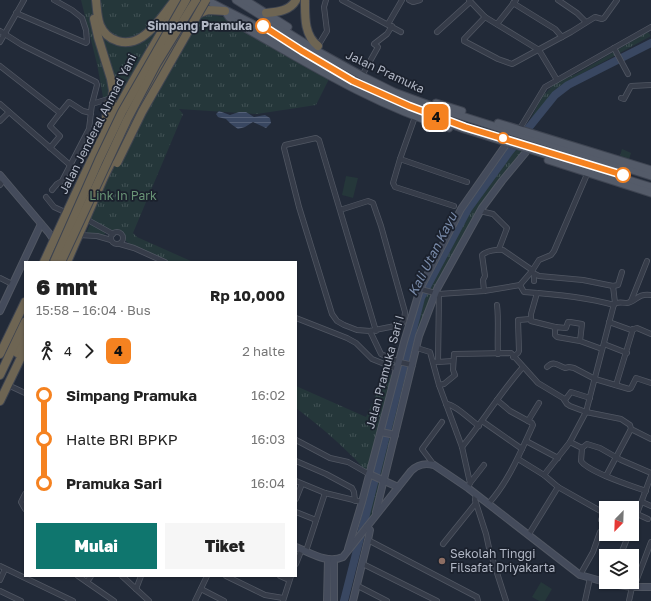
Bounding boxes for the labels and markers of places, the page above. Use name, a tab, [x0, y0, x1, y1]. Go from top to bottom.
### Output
place label: Simpang Pramuka	[147, 18, 252, 33]
marker: Simpang Pramuka	[255, 18, 271, 34]
unlabelled marker	[497, 132, 509, 144]
unlabelled marker	[615, 167, 631, 183]
place label: Sekolah Tinggi Filsafat Driyakarta	[450, 546, 555, 575]
marker: Sekolah Tinggi Filsafat Driyakarta	[437, 556, 447, 566]

